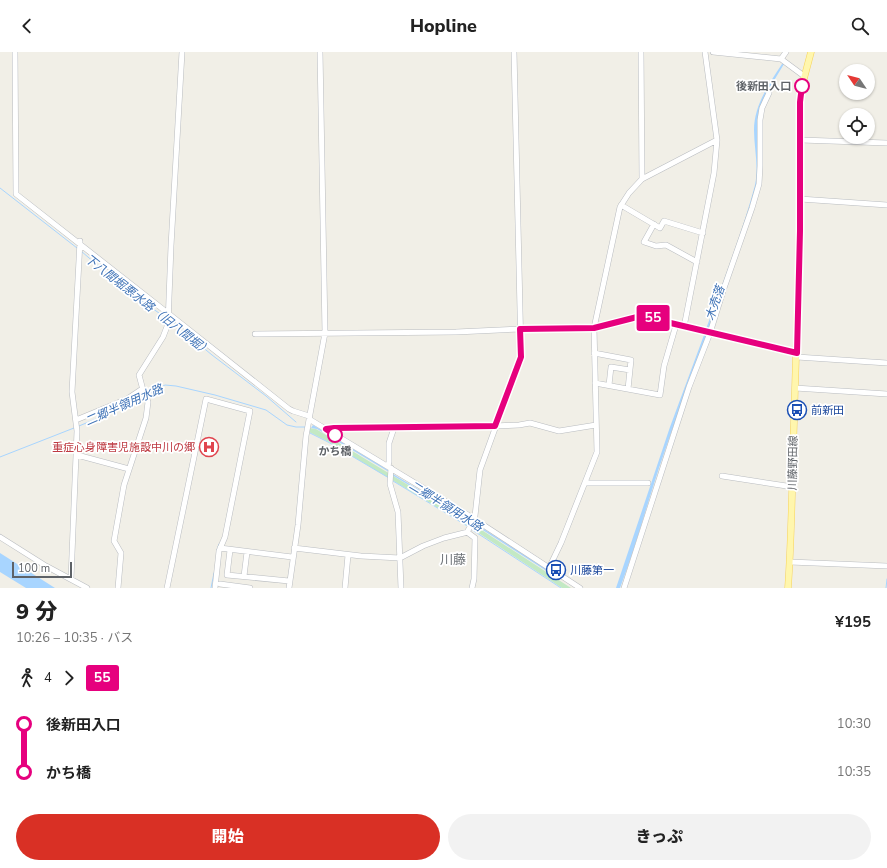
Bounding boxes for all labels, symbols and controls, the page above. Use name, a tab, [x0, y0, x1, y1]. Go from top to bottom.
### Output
text: Hopline	[410, 14, 477, 38]
icon: back	[16, 15, 38, 37]
icon: search	[849, 15, 871, 37]
north arrow	[839, 64, 875, 100]
map controls	[839, 64, 875, 144]
marker: 後新田入口	[794, 78, 810, 94]
place label: 後新田入口	[736, 79, 791, 94]
button: locate	[839, 108, 875, 144]
water label: 下八間堀悪水路（旧八間堀）	[82, 251, 214, 359]
water label: 木売落	[702, 281, 729, 323]
line badge: 55	[635, 305, 671, 331]
text: 55	[645, 308, 661, 327]
water label: 二郷半領用水路	[82, 380, 167, 429]
bus stop icon: 前新田	[786, 399, 808, 421]
place label: 前新田	[811, 403, 844, 418]
marker: かち橋	[327, 427, 343, 443]
street label: 川藤野田線	[785, 435, 801, 491]
hospital icon: 重症心身障害児施設中川の郷	[198, 436, 220, 458]
place label: 重症心身障害児施設中川の郷	[52, 440, 195, 455]
place label: かち橋	[319, 444, 352, 459]
water label: 二郷半領用水路	[406, 477, 487, 536]
district label: 川藤	[440, 551, 466, 569]
bus stop icon: 川藤第一	[545, 559, 567, 581]
scale bar	[12, 560, 72, 579]
text: 100 m	[18, 561, 50, 576]
place label: 川藤第一	[570, 563, 614, 578]
text: 9 分	[16, 597, 57, 627]
text: ¥195	[835, 612, 871, 632]
text: 10:26 – 10:35 · バス	[16, 629, 133, 647]
icon: walk	[16, 667, 38, 689]
icon: forward	[58, 667, 80, 689]
text: 55	[94, 668, 111, 687]
text: 4	[44, 669, 52, 687]
text: 後新田入口	[46, 715, 121, 735]
text: 10:30	[837, 715, 871, 733]
text: かち橋	[46, 763, 91, 783]
text: 10:35	[837, 763, 871, 781]
button: 開始	[16, 814, 440, 860]
button: きっぷ	[448, 814, 871, 860]

